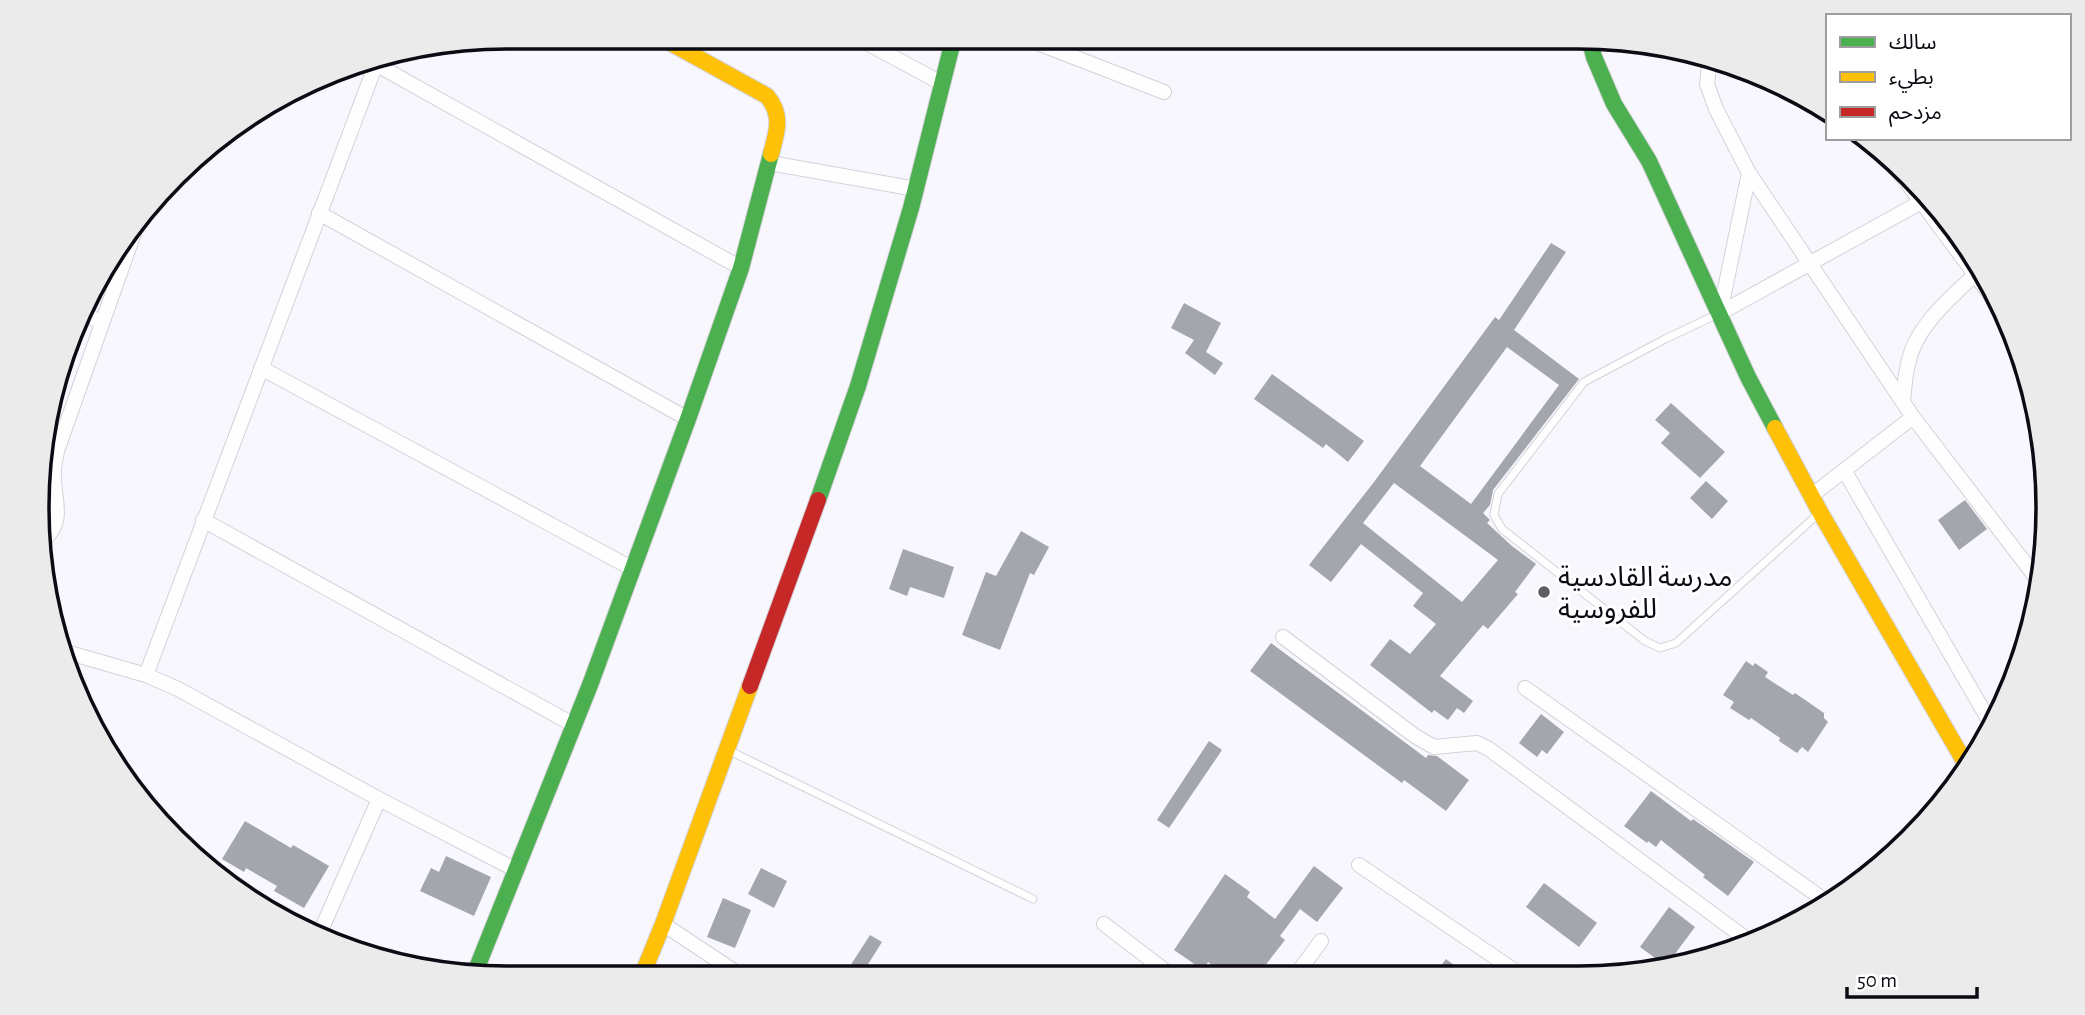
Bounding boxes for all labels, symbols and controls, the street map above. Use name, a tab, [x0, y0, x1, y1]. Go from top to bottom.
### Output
legend	[1826, 14, 2071, 140]
text: سالك	[1889, 32, 1936, 53]
text: بطيء	[1889, 67, 1934, 93]
text: مزدحم	[1889, 102, 1942, 127]
place label: مدرسة القادسية للفروسية	[1558, 564, 1733, 625]
marker: مدرسة القادسية للفروسية	[1536, 584, 1552, 600]
scale bar	[1847, 956, 1976, 1000]
text: 50 m	[1857, 970, 1897, 991]

